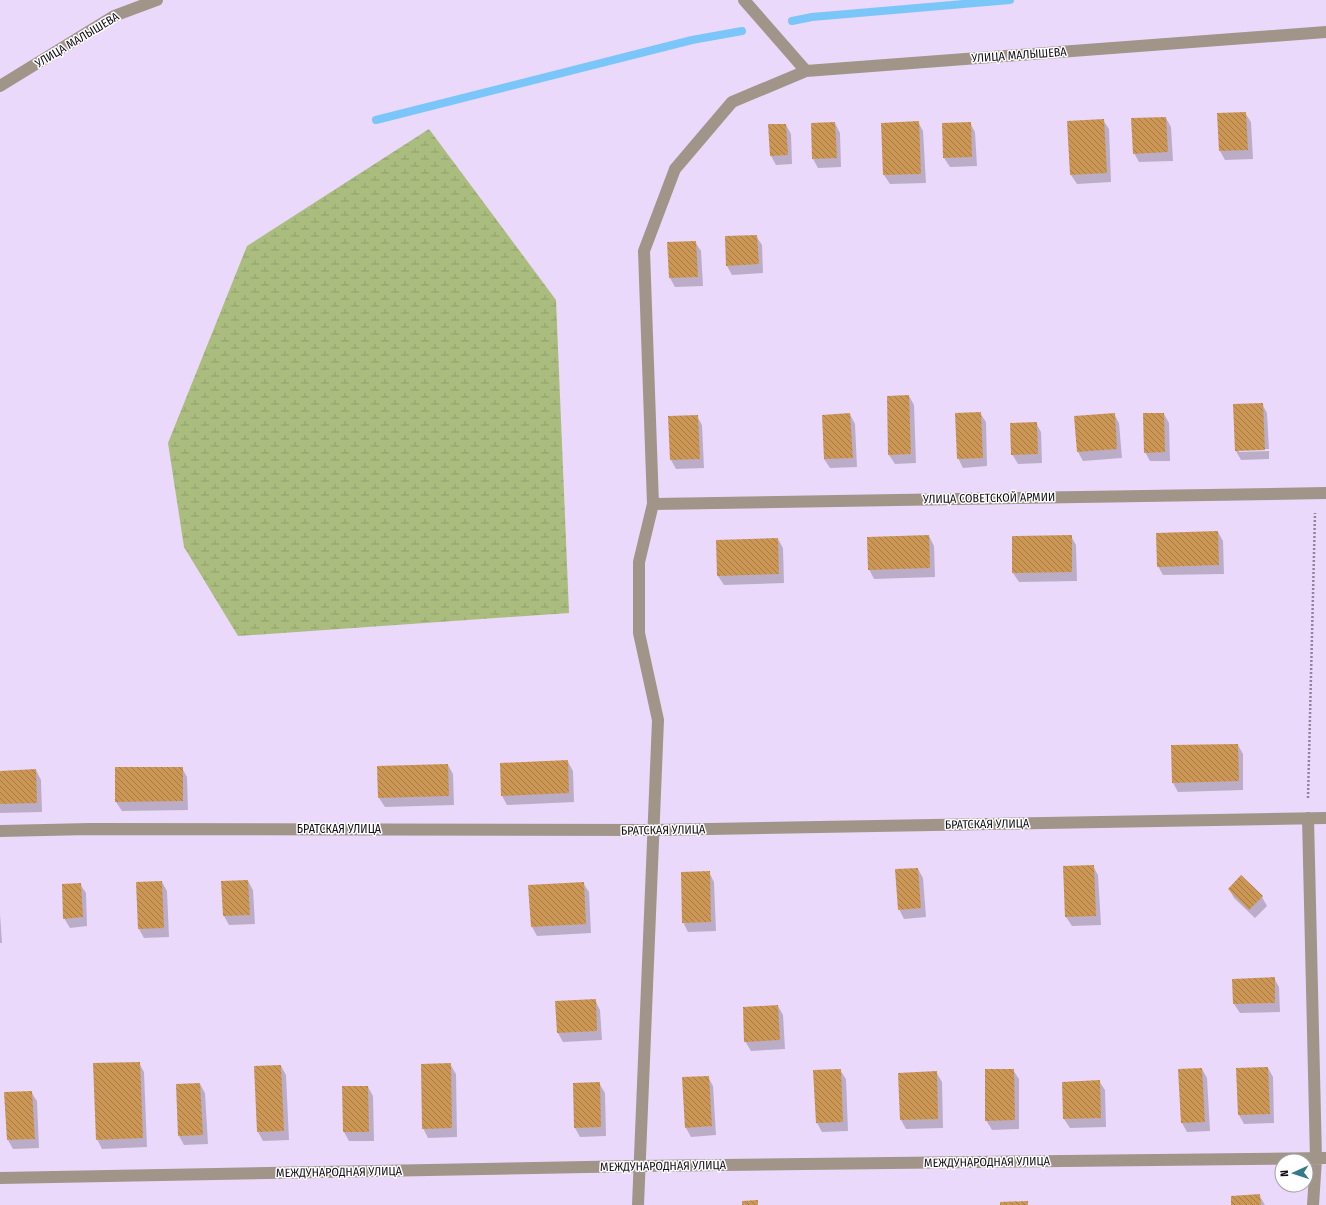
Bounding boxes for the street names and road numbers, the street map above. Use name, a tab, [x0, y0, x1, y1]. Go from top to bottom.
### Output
street label: УЛИЦА МАЛЫШЕВА	[32, 9, 122, 71]
street label: УЛИЦА МАЛЫШЕВА	[970, 45, 1068, 65]
street label: УЛИЦА СОВЕТСКОЙ АРМИИ	[922, 489, 1055, 506]
street label: БРАТСКАЯ УЛИЦА	[945, 816, 1030, 832]
street label: БРАТСКАЯ УЛИЦА	[297, 822, 382, 836]
street label: БРАТСКАЯ УЛИЦА	[621, 822, 706, 838]
street label: МЕЖДУНАРОДНАЯ УЛИЦА	[924, 1154, 1051, 1170]
street label: МЕЖДУНАРОДНАЯ УЛИЦА	[600, 1158, 727, 1174]
street label: МЕЖДУНАРОДНАЯ УЛИЦА	[276, 1164, 403, 1180]

